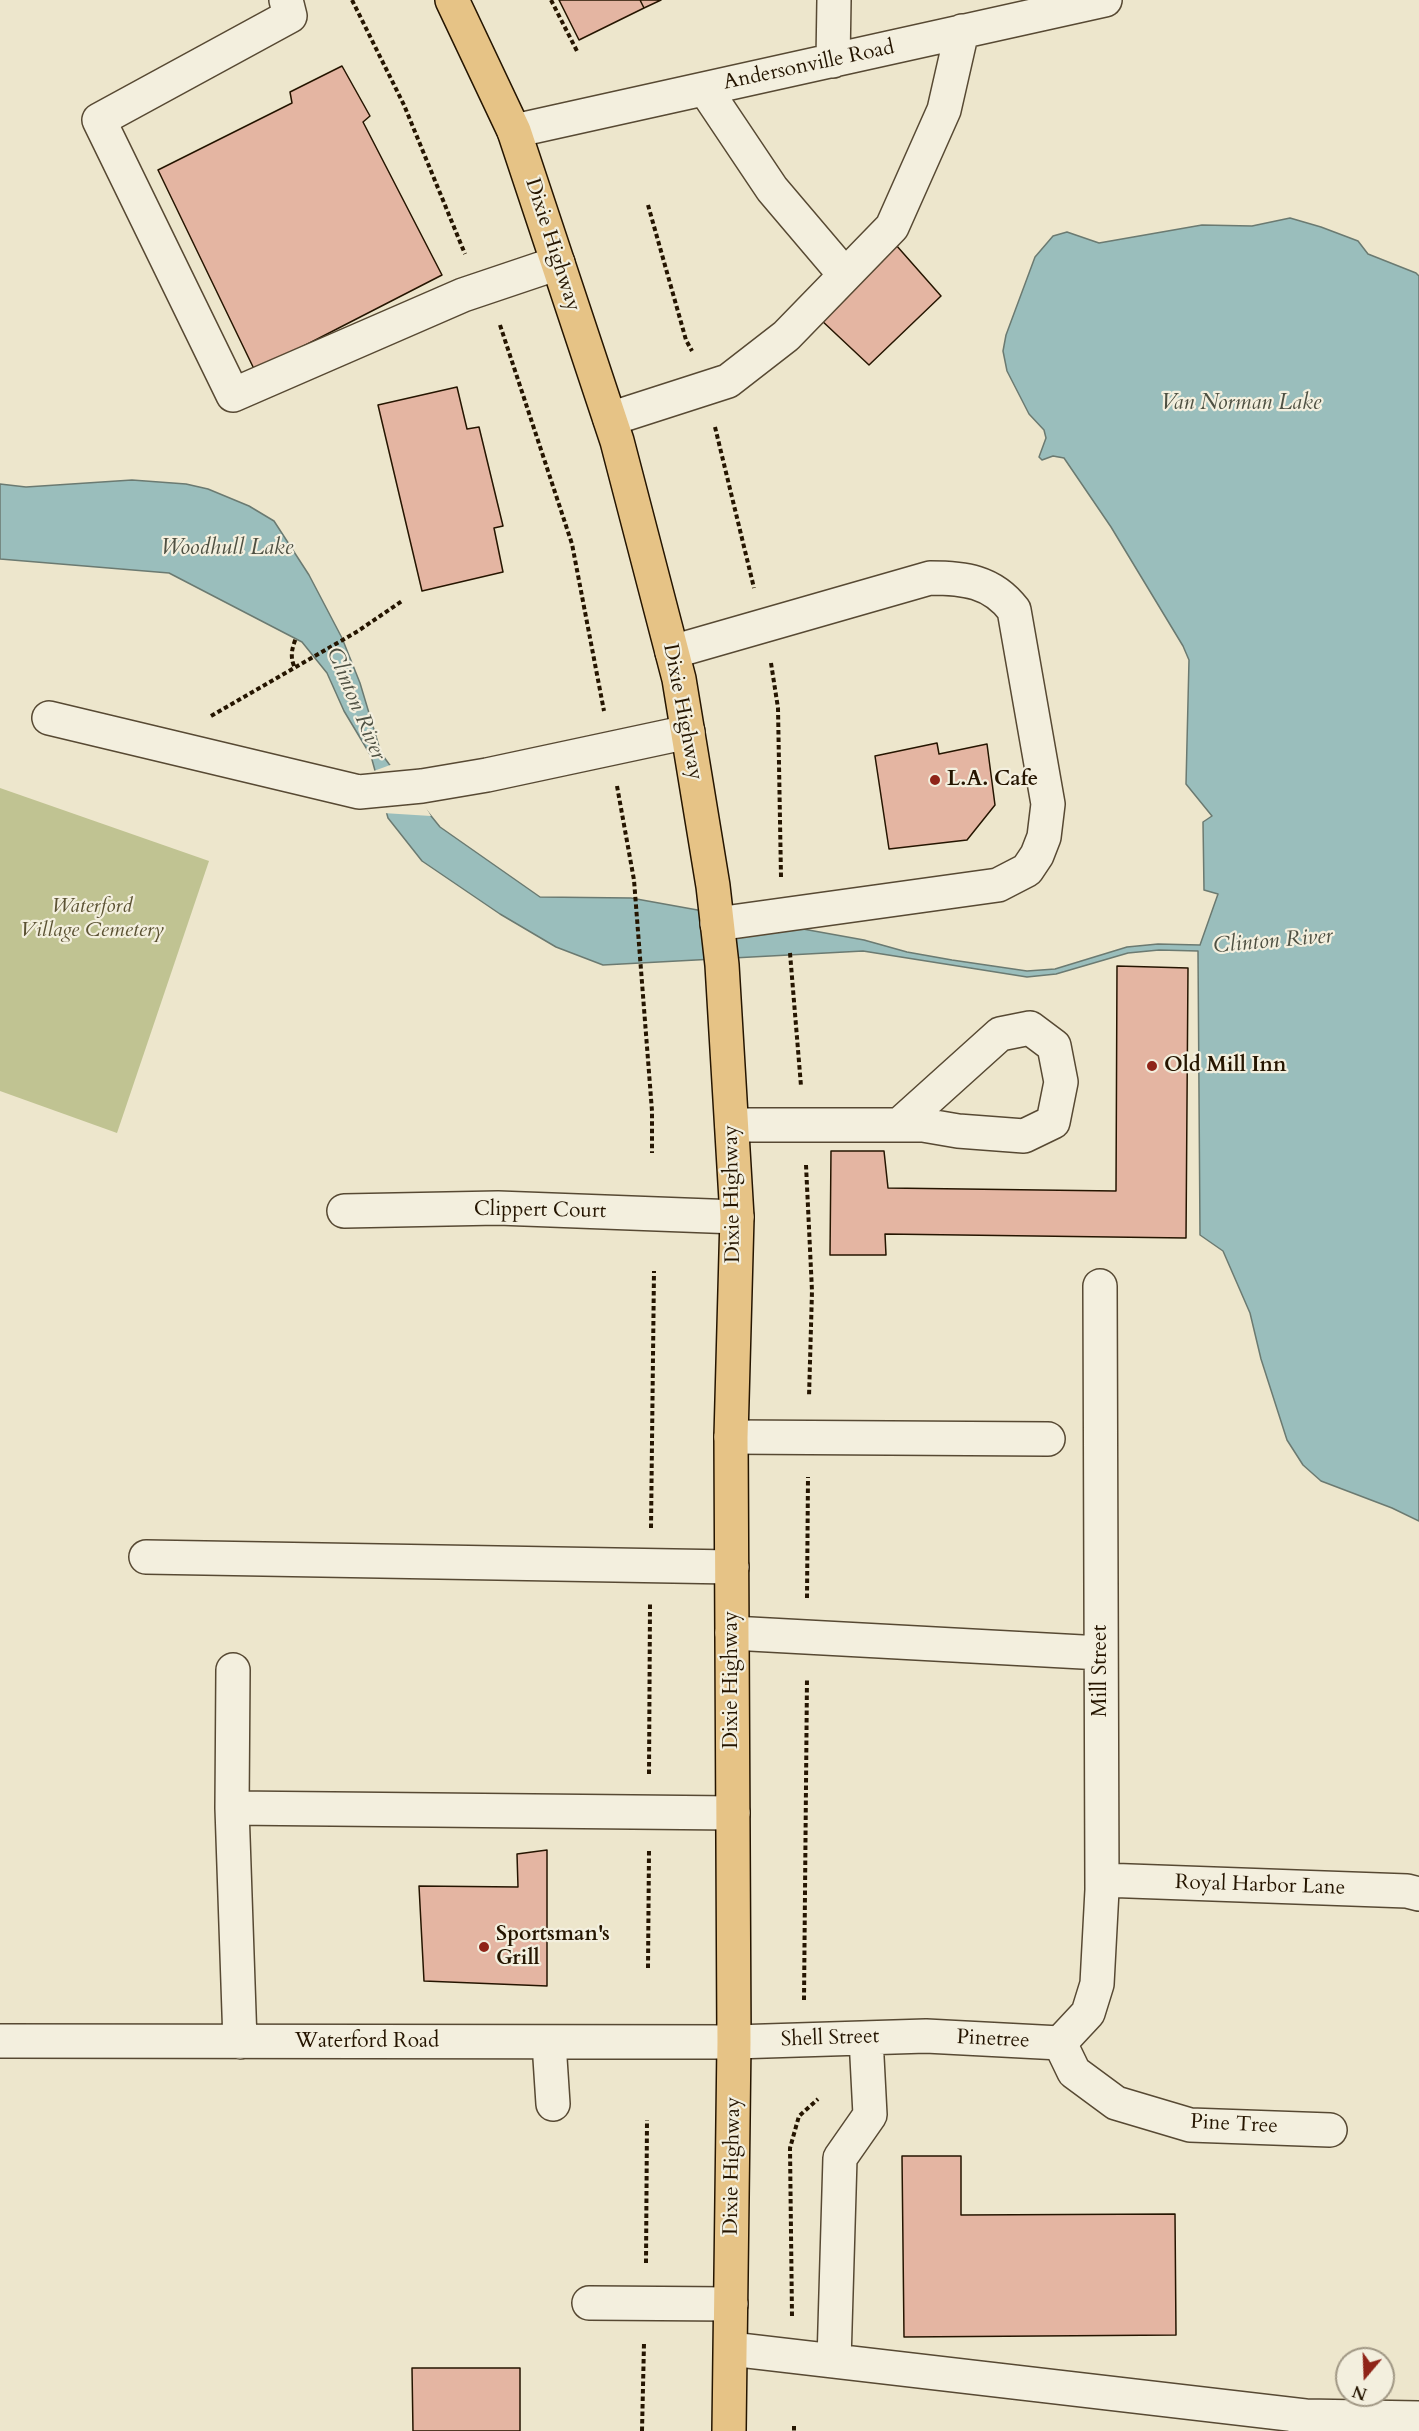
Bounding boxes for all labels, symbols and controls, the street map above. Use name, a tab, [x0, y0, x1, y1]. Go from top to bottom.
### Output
street label: Andersonville Road	[721, 36, 897, 96]
street label: Dixie Highway	[519, 175, 585, 315]
water label: Van Norman Lake	[1161, 391, 1321, 417]
water label: Woodhull Lake	[161, 536, 293, 562]
street label: Dixie Highway	[656, 642, 708, 782]
water label: Clinton River	[319, 644, 391, 764]
place label: L.A. Cafe	[947, 767, 1038, 793]
marker: L.A. Cafe	[928, 773, 942, 787]
park label: Waterford Village Cemetery	[20, 894, 164, 944]
water label: Clinton River	[1212, 924, 1334, 960]
place label: Old Mill Inn	[1164, 1053, 1286, 1079]
marker: Old Mill Inn	[1145, 1059, 1159, 1073]
street label: Dixie Highway	[719, 1125, 747, 1263]
street label: Clippert Court	[474, 1197, 606, 1225]
street label: Dixie Highway	[719, 1611, 745, 1749]
street label: Mill Street	[1088, 1625, 1114, 1717]
street label: Royal Harbor Lane	[1174, 1870, 1346, 1902]
place label: Sportsman's Grill	[496, 1922, 610, 1972]
marker: Sportsman's Grill	[477, 1940, 491, 1954]
street label: Shell Street	[780, 2025, 880, 2053]
street label: Pinetree	[956, 2026, 1030, 2054]
street label: Waterford Road	[295, 2029, 439, 2055]
street label: Dixie Highway	[719, 2097, 747, 2235]
street label: Pine Tree	[1190, 2110, 1278, 2140]
north arrow	[1335, 2347, 1395, 2407]
text: N	[1350, 2379, 1370, 2405]

